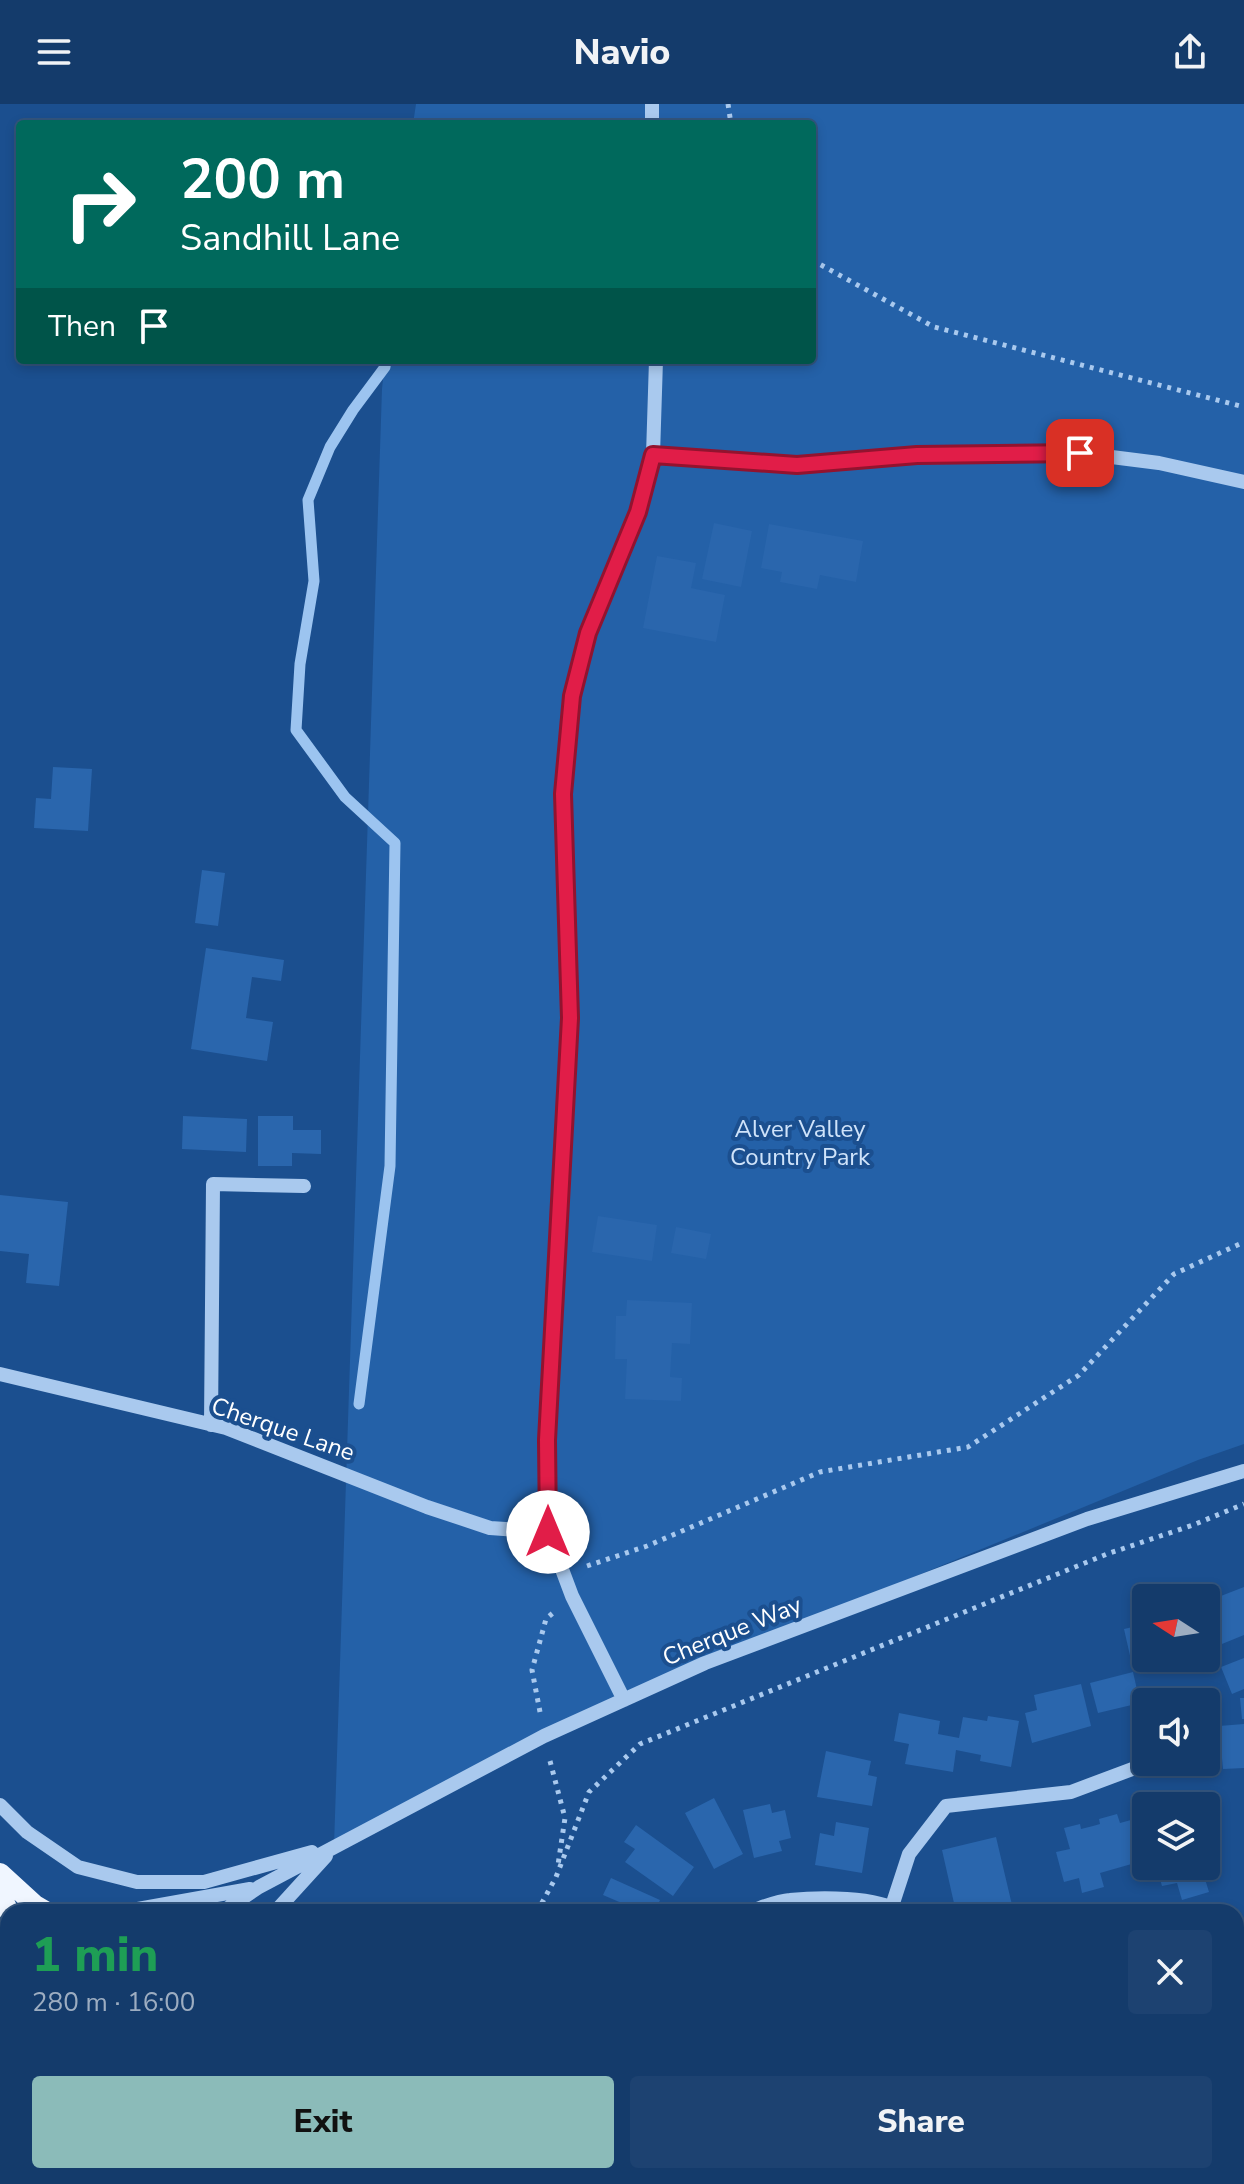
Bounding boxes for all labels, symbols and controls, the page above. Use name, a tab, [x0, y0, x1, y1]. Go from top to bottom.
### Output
text: Navio	[573, 28, 671, 77]
icon: menu	[32, 30, 76, 74]
icon: share	[1168, 30, 1212, 74]
text: 200 m	[180, 141, 345, 218]
icon: right	[48, 152, 152, 256]
text: Sandhill Lane	[180, 214, 400, 263]
icon: arrive	[132, 304, 176, 348]
text: Then	[48, 306, 116, 347]
pin	[1046, 419, 1114, 487]
icon: arrive	[1058, 431, 1102, 475]
park label: Alver Valley Country Park	[730, 1113, 871, 1173]
street label: Cherque Lane	[207, 1390, 359, 1468]
position arrow	[506, 1490, 590, 1574]
north arrow	[1132, 1584, 1220, 1672]
map controls	[1132, 1584, 1220, 1880]
street label: Cherque Way	[658, 1588, 807, 1673]
button: sound	[1132, 1688, 1220, 1776]
button: layers	[1132, 1792, 1220, 1880]
text: 1 min	[32, 1922, 158, 1988]
button: close	[1128, 1930, 1212, 2014]
text: 280 m · 16:00	[32, 1985, 195, 2020]
button: Exit	[32, 2076, 614, 2168]
button: Share	[630, 2076, 1212, 2168]

